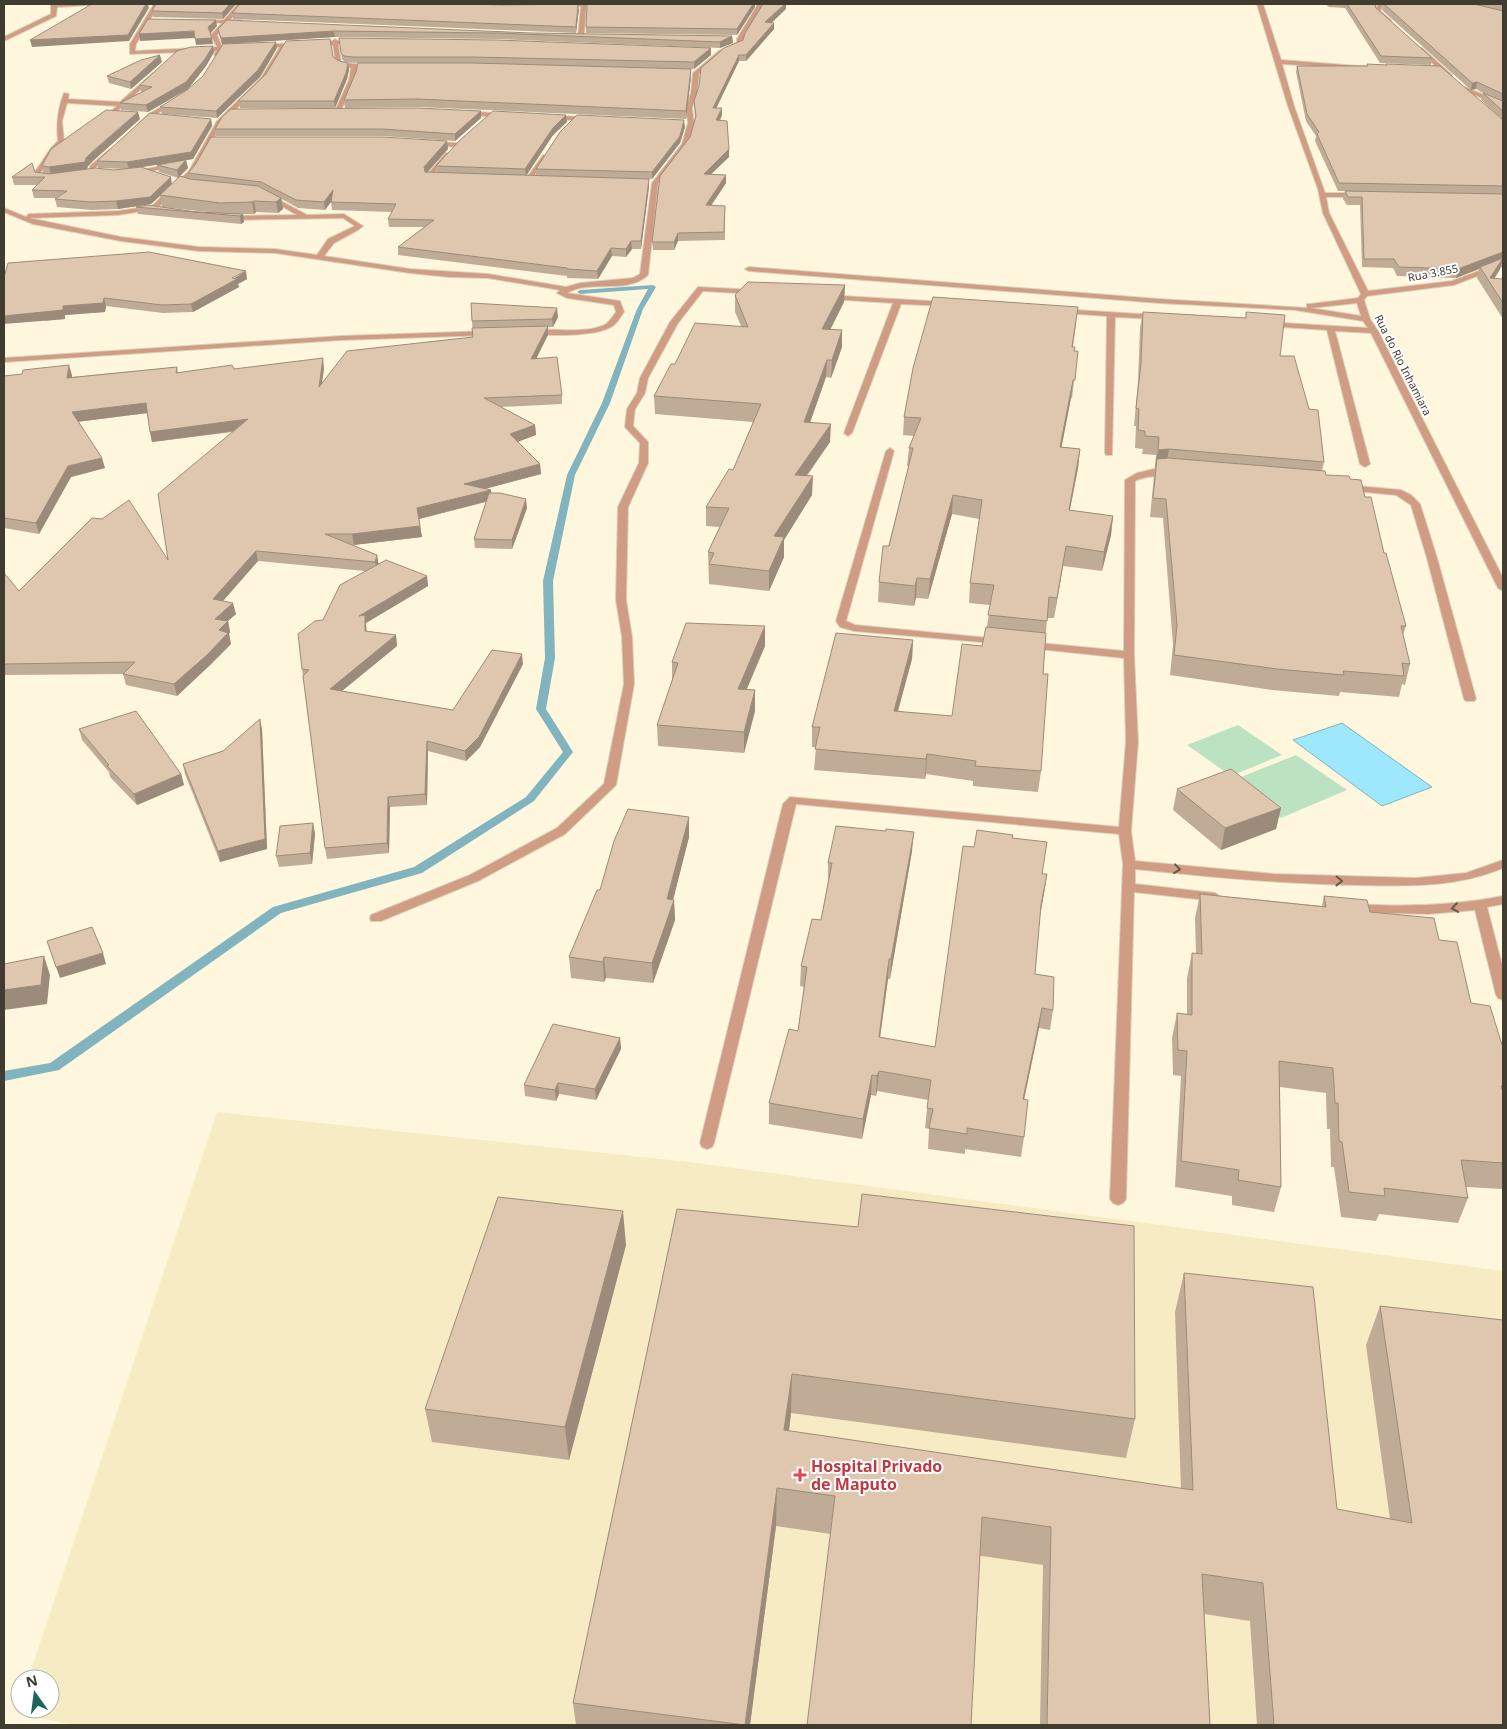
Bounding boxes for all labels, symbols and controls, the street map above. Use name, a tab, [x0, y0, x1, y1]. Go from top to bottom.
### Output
street label: Rua 3.855	[1407, 260, 1459, 285]
street label: Rua do Rio Inhamiara	[1371, 312, 1435, 418]
one-way arrow	[1173, 864, 1182, 874]
one-way arrow	[1336, 876, 1343, 886]
one-way arrow	[1451, 902, 1459, 913]
place label: Hospital Privado de Maputo	[811, 1455, 942, 1495]
marker: Hospital Privado de Maputo	[793, 1468, 807, 1482]
north arrow	[10, 1669, 60, 1719]
text: N	[24, 1670, 40, 1691]

